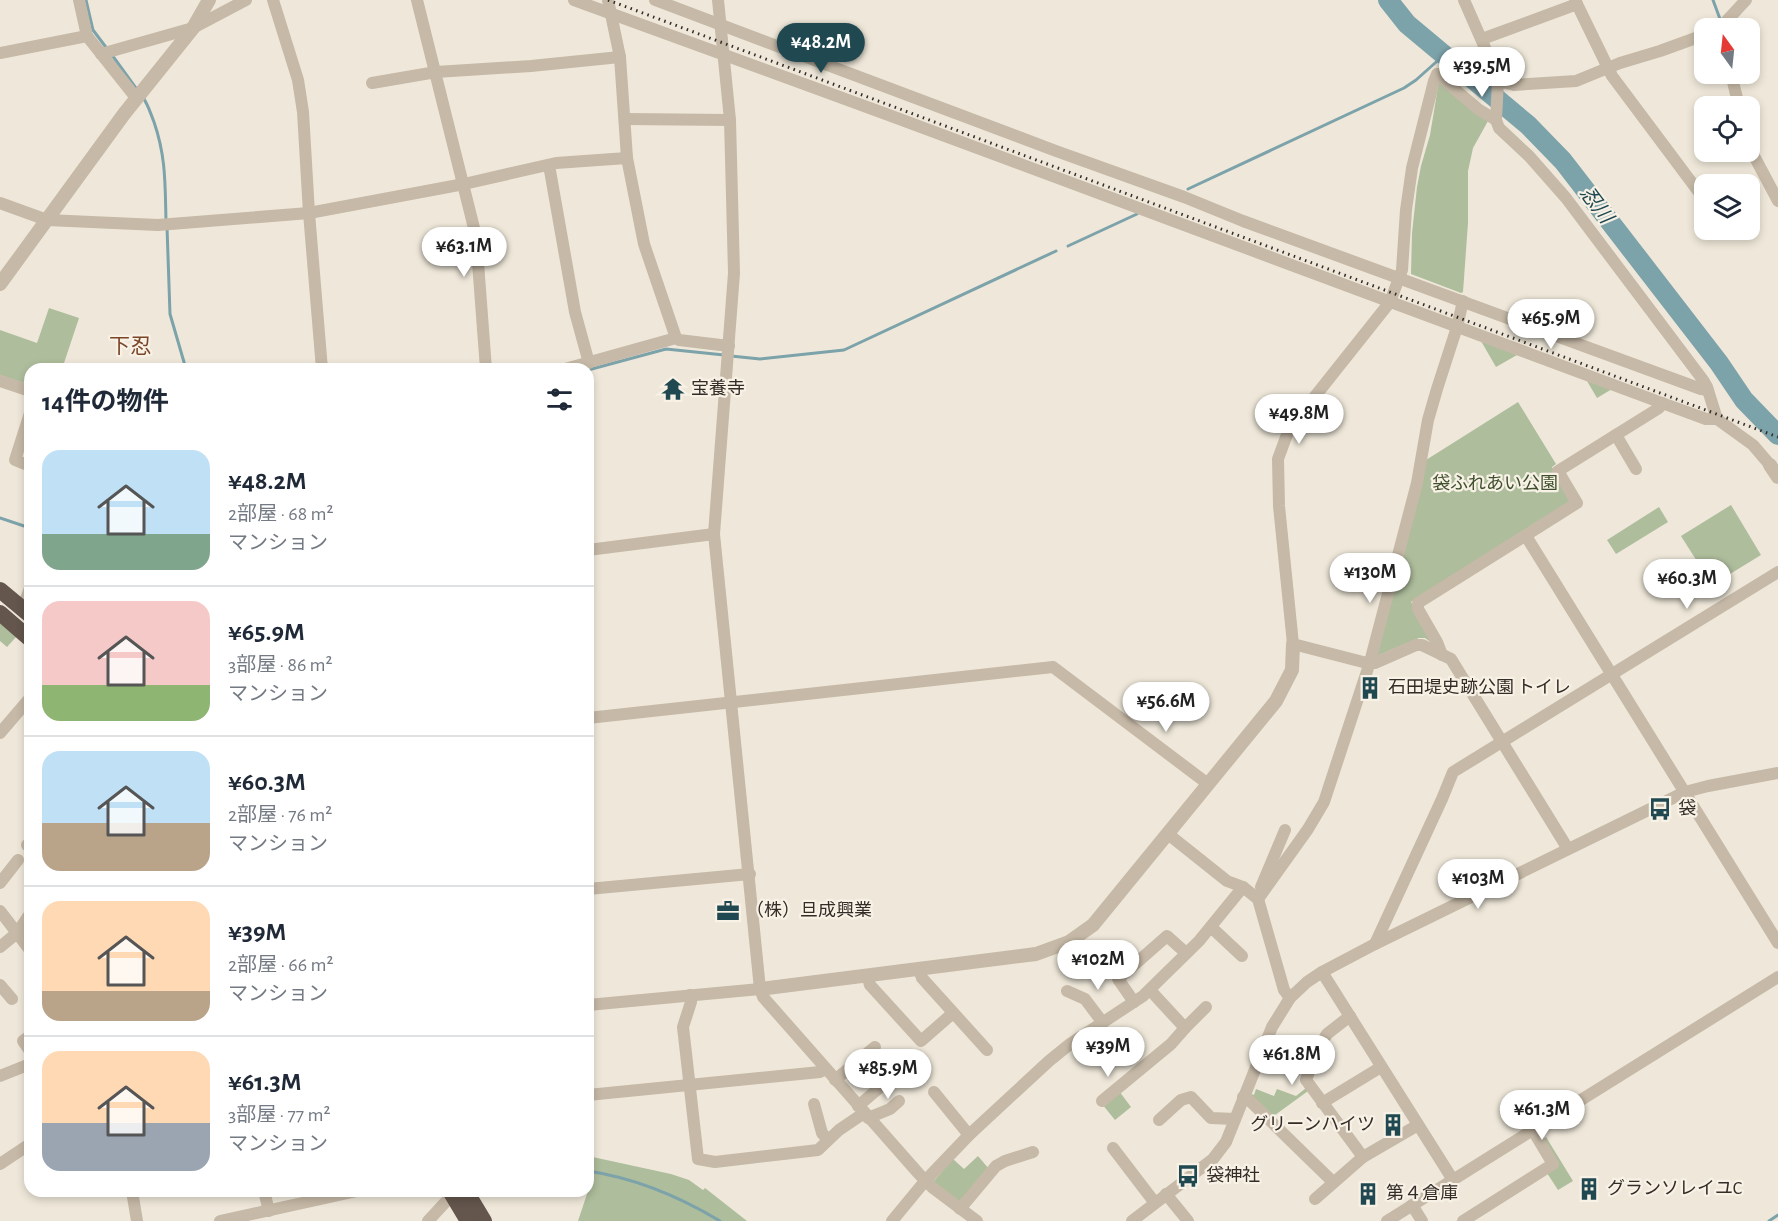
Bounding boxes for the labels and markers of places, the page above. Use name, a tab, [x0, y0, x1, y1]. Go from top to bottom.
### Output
pin: ¥48.2M	[772, 23, 870, 74]
pin: ¥39.5M	[1433, 47, 1531, 98]
pin: ¥63.1M	[415, 227, 513, 278]
pin: ¥65.9M	[1502, 299, 1600, 350]
temple icon: 宝養寺	[660, 376, 686, 402]
place label: 宝養寺	[691, 378, 745, 398]
pin: ¥49.8M	[1250, 394, 1348, 445]
pin: ¥130M	[1328, 553, 1412, 604]
pin: ¥60.3M	[1638, 559, 1736, 610]
building icon: 石田堤史跡公園 トイレ	[1357, 675, 1383, 701]
place label: 石田堤史跡公園 トイレ	[1388, 678, 1571, 697]
pin: ¥56.6M	[1117, 682, 1215, 733]
bus stop icon: 袋	[1647, 796, 1673, 822]
place label: 袋	[1678, 798, 1696, 818]
pin: ¥103M	[1436, 859, 1520, 910]
office icon: （株）旦成興業	[715, 898, 741, 924]
place label: （株）旦成興業	[746, 900, 872, 920]
pin: ¥102M	[1056, 940, 1140, 991]
pin: ¥39M	[1072, 1027, 1144, 1078]
pin: ¥61.8M	[1243, 1035, 1341, 1086]
pin: ¥85.9M	[839, 1049, 937, 1100]
pin: ¥61.3M	[1493, 1090, 1591, 1141]
building icon: グリーンハイツ	[1380, 1112, 1406, 1138]
place label: グリーンハイツ	[1250, 1114, 1375, 1134]
bus stop icon: 袋神社	[1175, 1163, 1201, 1189]
place label: 袋神社	[1206, 1165, 1260, 1185]
building icon: グランソレイユC	[1576, 1176, 1602, 1202]
place label: グランソレイユC	[1607, 1178, 1742, 1198]
building icon: 第４倉庫	[1355, 1181, 1381, 1207]
place label: 第４倉庫	[1386, 1183, 1458, 1203]

